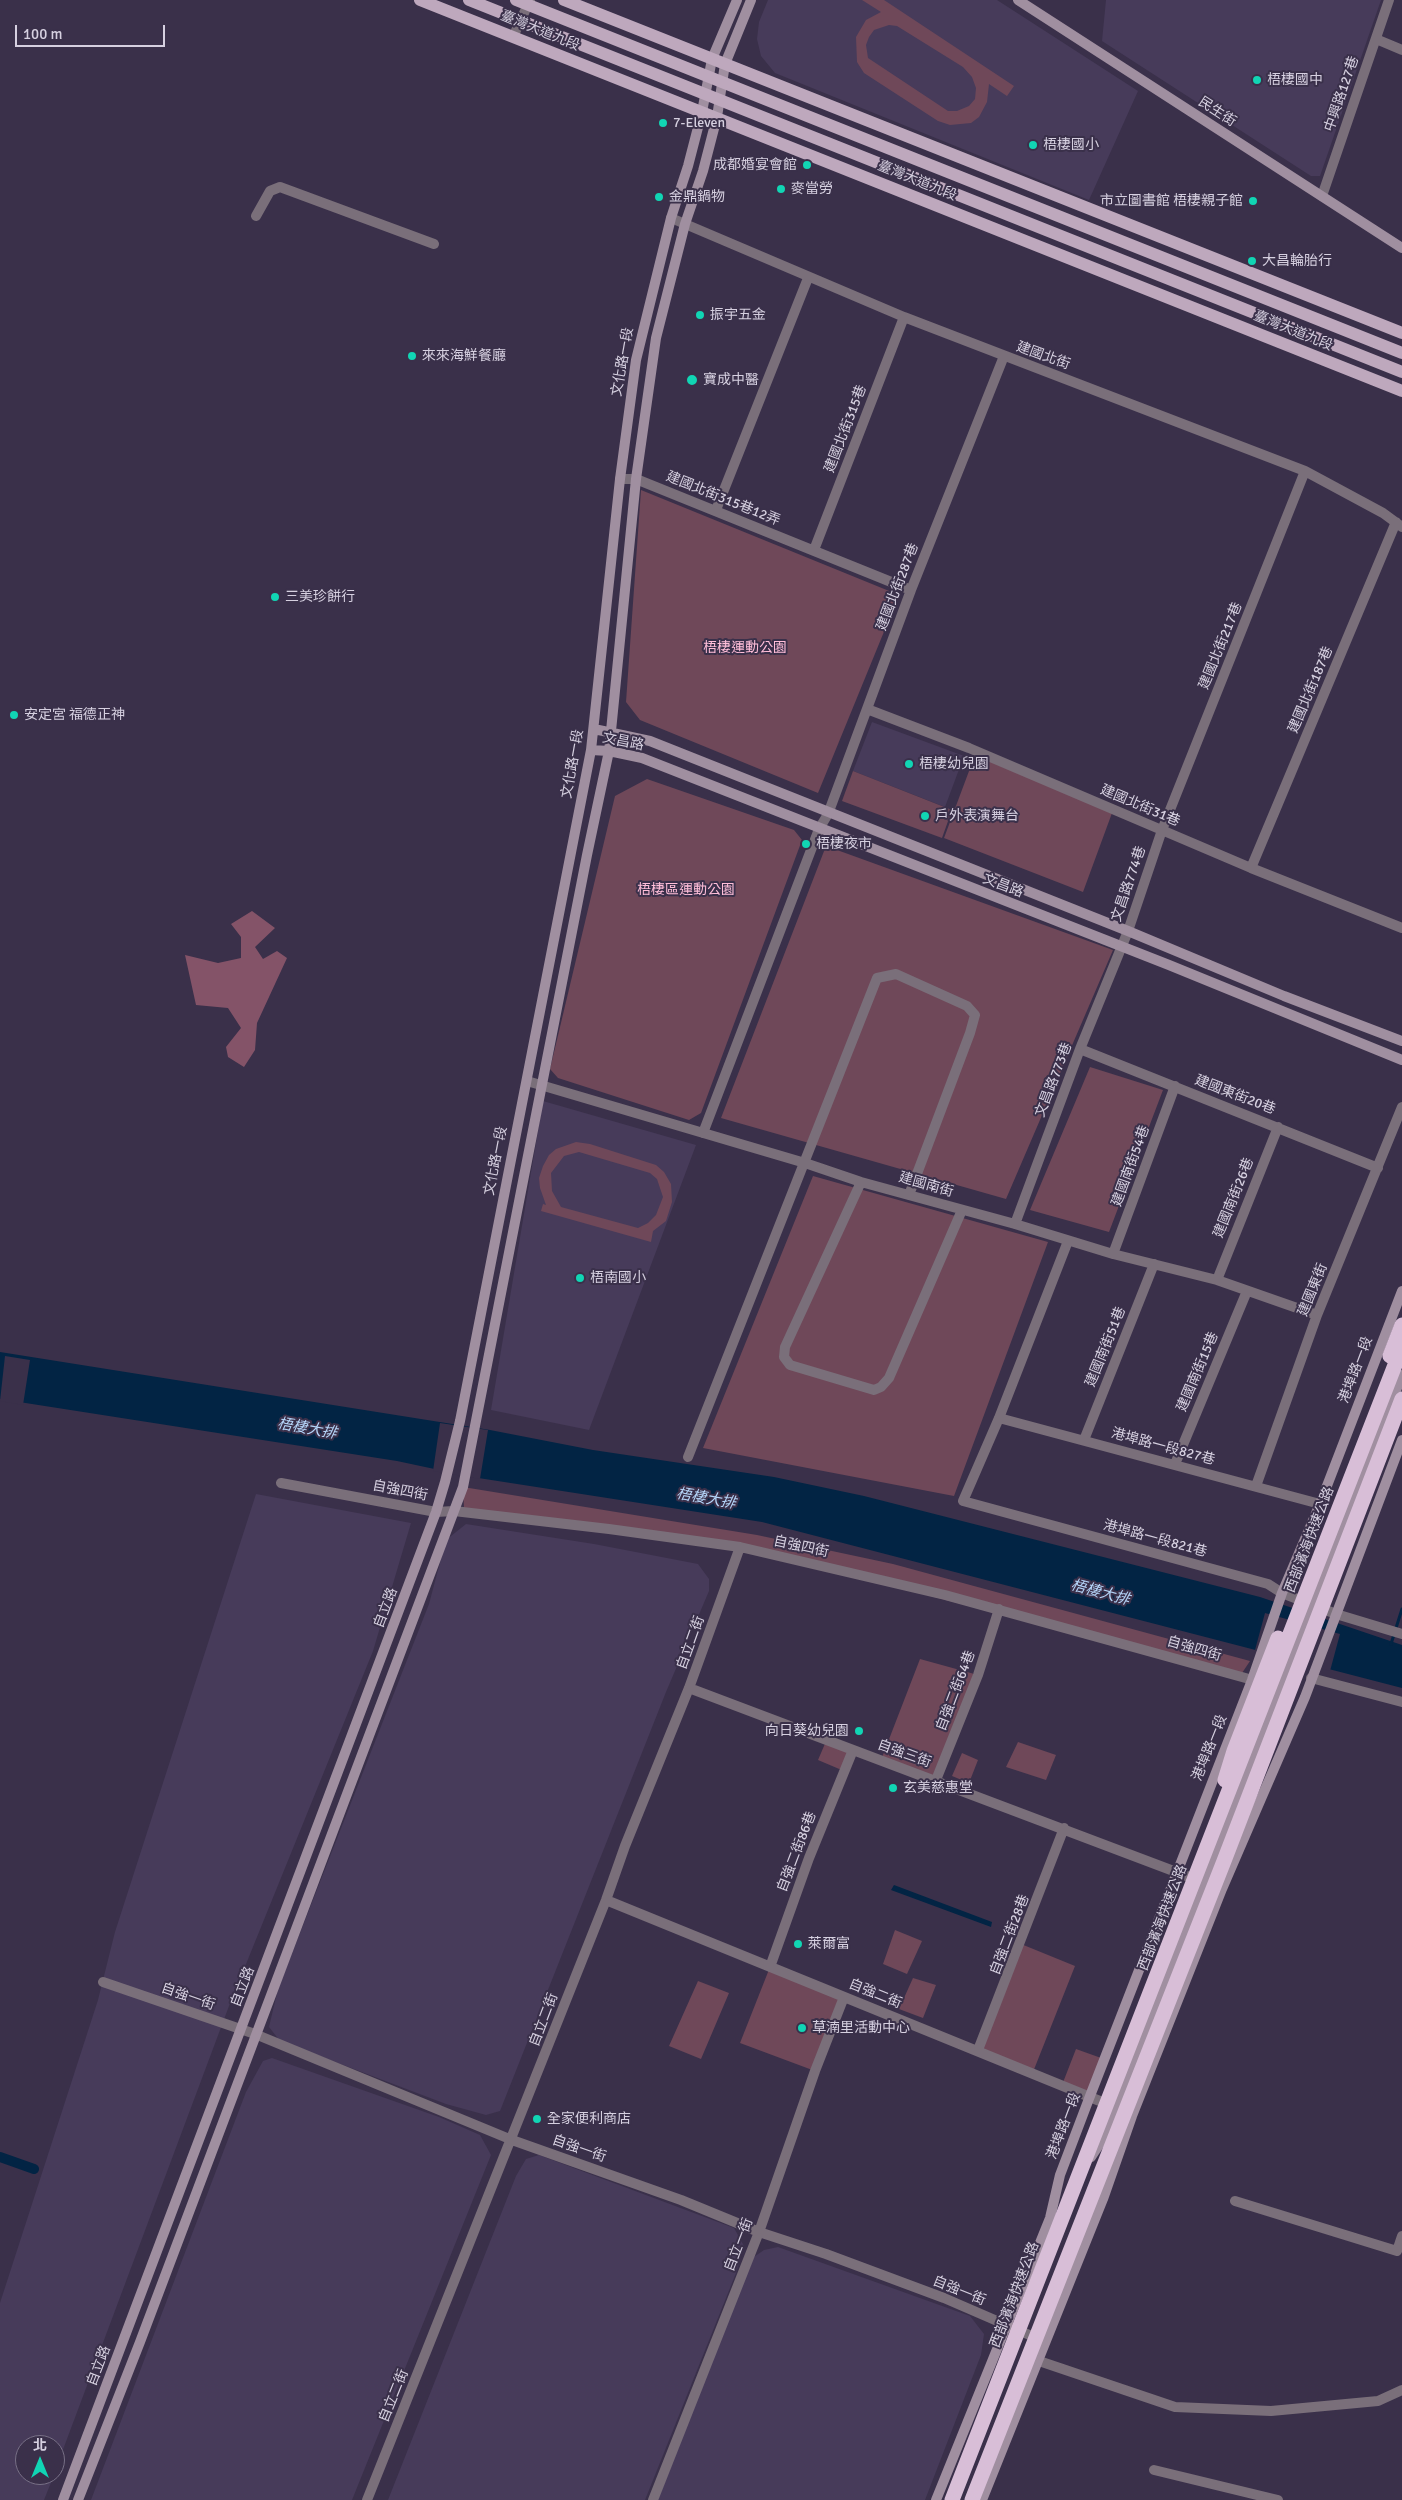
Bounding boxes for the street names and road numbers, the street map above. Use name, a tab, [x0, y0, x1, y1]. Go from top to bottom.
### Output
street label: 臺灣大道九段	[498, 7, 582, 55]
street label: 中興路127巷	[1321, 54, 1363, 134]
street label: 民生街	[1195, 94, 1239, 130]
street label: 臺灣大道九段	[875, 157, 959, 205]
street label: 臺灣大道九段	[1251, 307, 1335, 355]
street label: 文化路一段	[609, 326, 637, 398]
street label: 建國北街	[1014, 339, 1072, 373]
street label: 建國北街315巷	[822, 383, 870, 475]
street label: 建國北街315巷12弄	[663, 468, 783, 530]
street label: 建國北街287巷	[874, 541, 922, 633]
street label: 建國北街217巷	[1196, 600, 1246, 692]
street label: 建國北街187巷	[1285, 644, 1337, 736]
street label: 文化路一段	[559, 728, 587, 800]
street label: 文昌路	[601, 730, 645, 754]
street label: 建國北街31巷	[1098, 782, 1182, 830]
street label: 文昌路774巷	[1108, 844, 1150, 924]
street label: 文昌路	[980, 871, 1026, 901]
street label: 文昌路773巷	[1032, 1040, 1076, 1120]
street label: 建國東街20巷	[1192, 1072, 1278, 1118]
street label: 建國南街54巷	[1109, 1123, 1153, 1209]
street label: 文化路一段	[481, 1125, 511, 1197]
street label: 建國南街26巷	[1210, 1155, 1258, 1241]
street label: 建國南街	[897, 1169, 955, 1201]
street label: 建國東街	[1295, 1261, 1331, 1319]
street label: 建國南街51巷	[1082, 1304, 1130, 1390]
street label: 建國南街15巷	[1174, 1330, 1222, 1414]
street label: 港埠路一段	[1336, 1334, 1376, 1406]
street label: 港埠路一段827巷	[1109, 1425, 1217, 1469]
street label: 自強四街	[371, 1477, 429, 1505]
street label: 西部濱海快速公路	[1282, 1485, 1338, 1595]
street label: 港埠路一段821巷	[1101, 1517, 1209, 1561]
street label: 自強四街	[772, 1533, 830, 1561]
street label: 自立路	[371, 1585, 401, 1631]
street label: 自立二街	[674, 1614, 708, 1672]
street label: 自強四街	[1165, 1633, 1223, 1665]
street label: 自強二街64巷	[933, 1648, 979, 1734]
street label: 港埠路一段	[1189, 1712, 1231, 1784]
street label: 自強三街	[875, 1737, 933, 1771]
street label: 自強二街86巷	[774, 1809, 820, 1895]
street label: 西部濱海快速公路	[1135, 1863, 1191, 1973]
street label: 自強二街28巷	[987, 1892, 1033, 1978]
street label: 自立路	[228, 1964, 258, 2010]
street label: 自強二街	[846, 1976, 904, 2012]
street label: 自強一街	[159, 1980, 217, 2014]
street label: 自立二街	[526, 1991, 562, 2049]
street label: 港埠路一段	[1044, 2090, 1084, 2162]
street label: 自強一街	[550, 2132, 608, 2166]
street label: 自立一街	[721, 2216, 757, 2274]
street label: 西部濱海快速公路	[987, 2240, 1043, 2350]
street label: 自強一街	[930, 2273, 988, 2309]
street label: 自立路	[84, 2343, 114, 2389]
street label: 自立二街	[376, 2367, 412, 2425]

